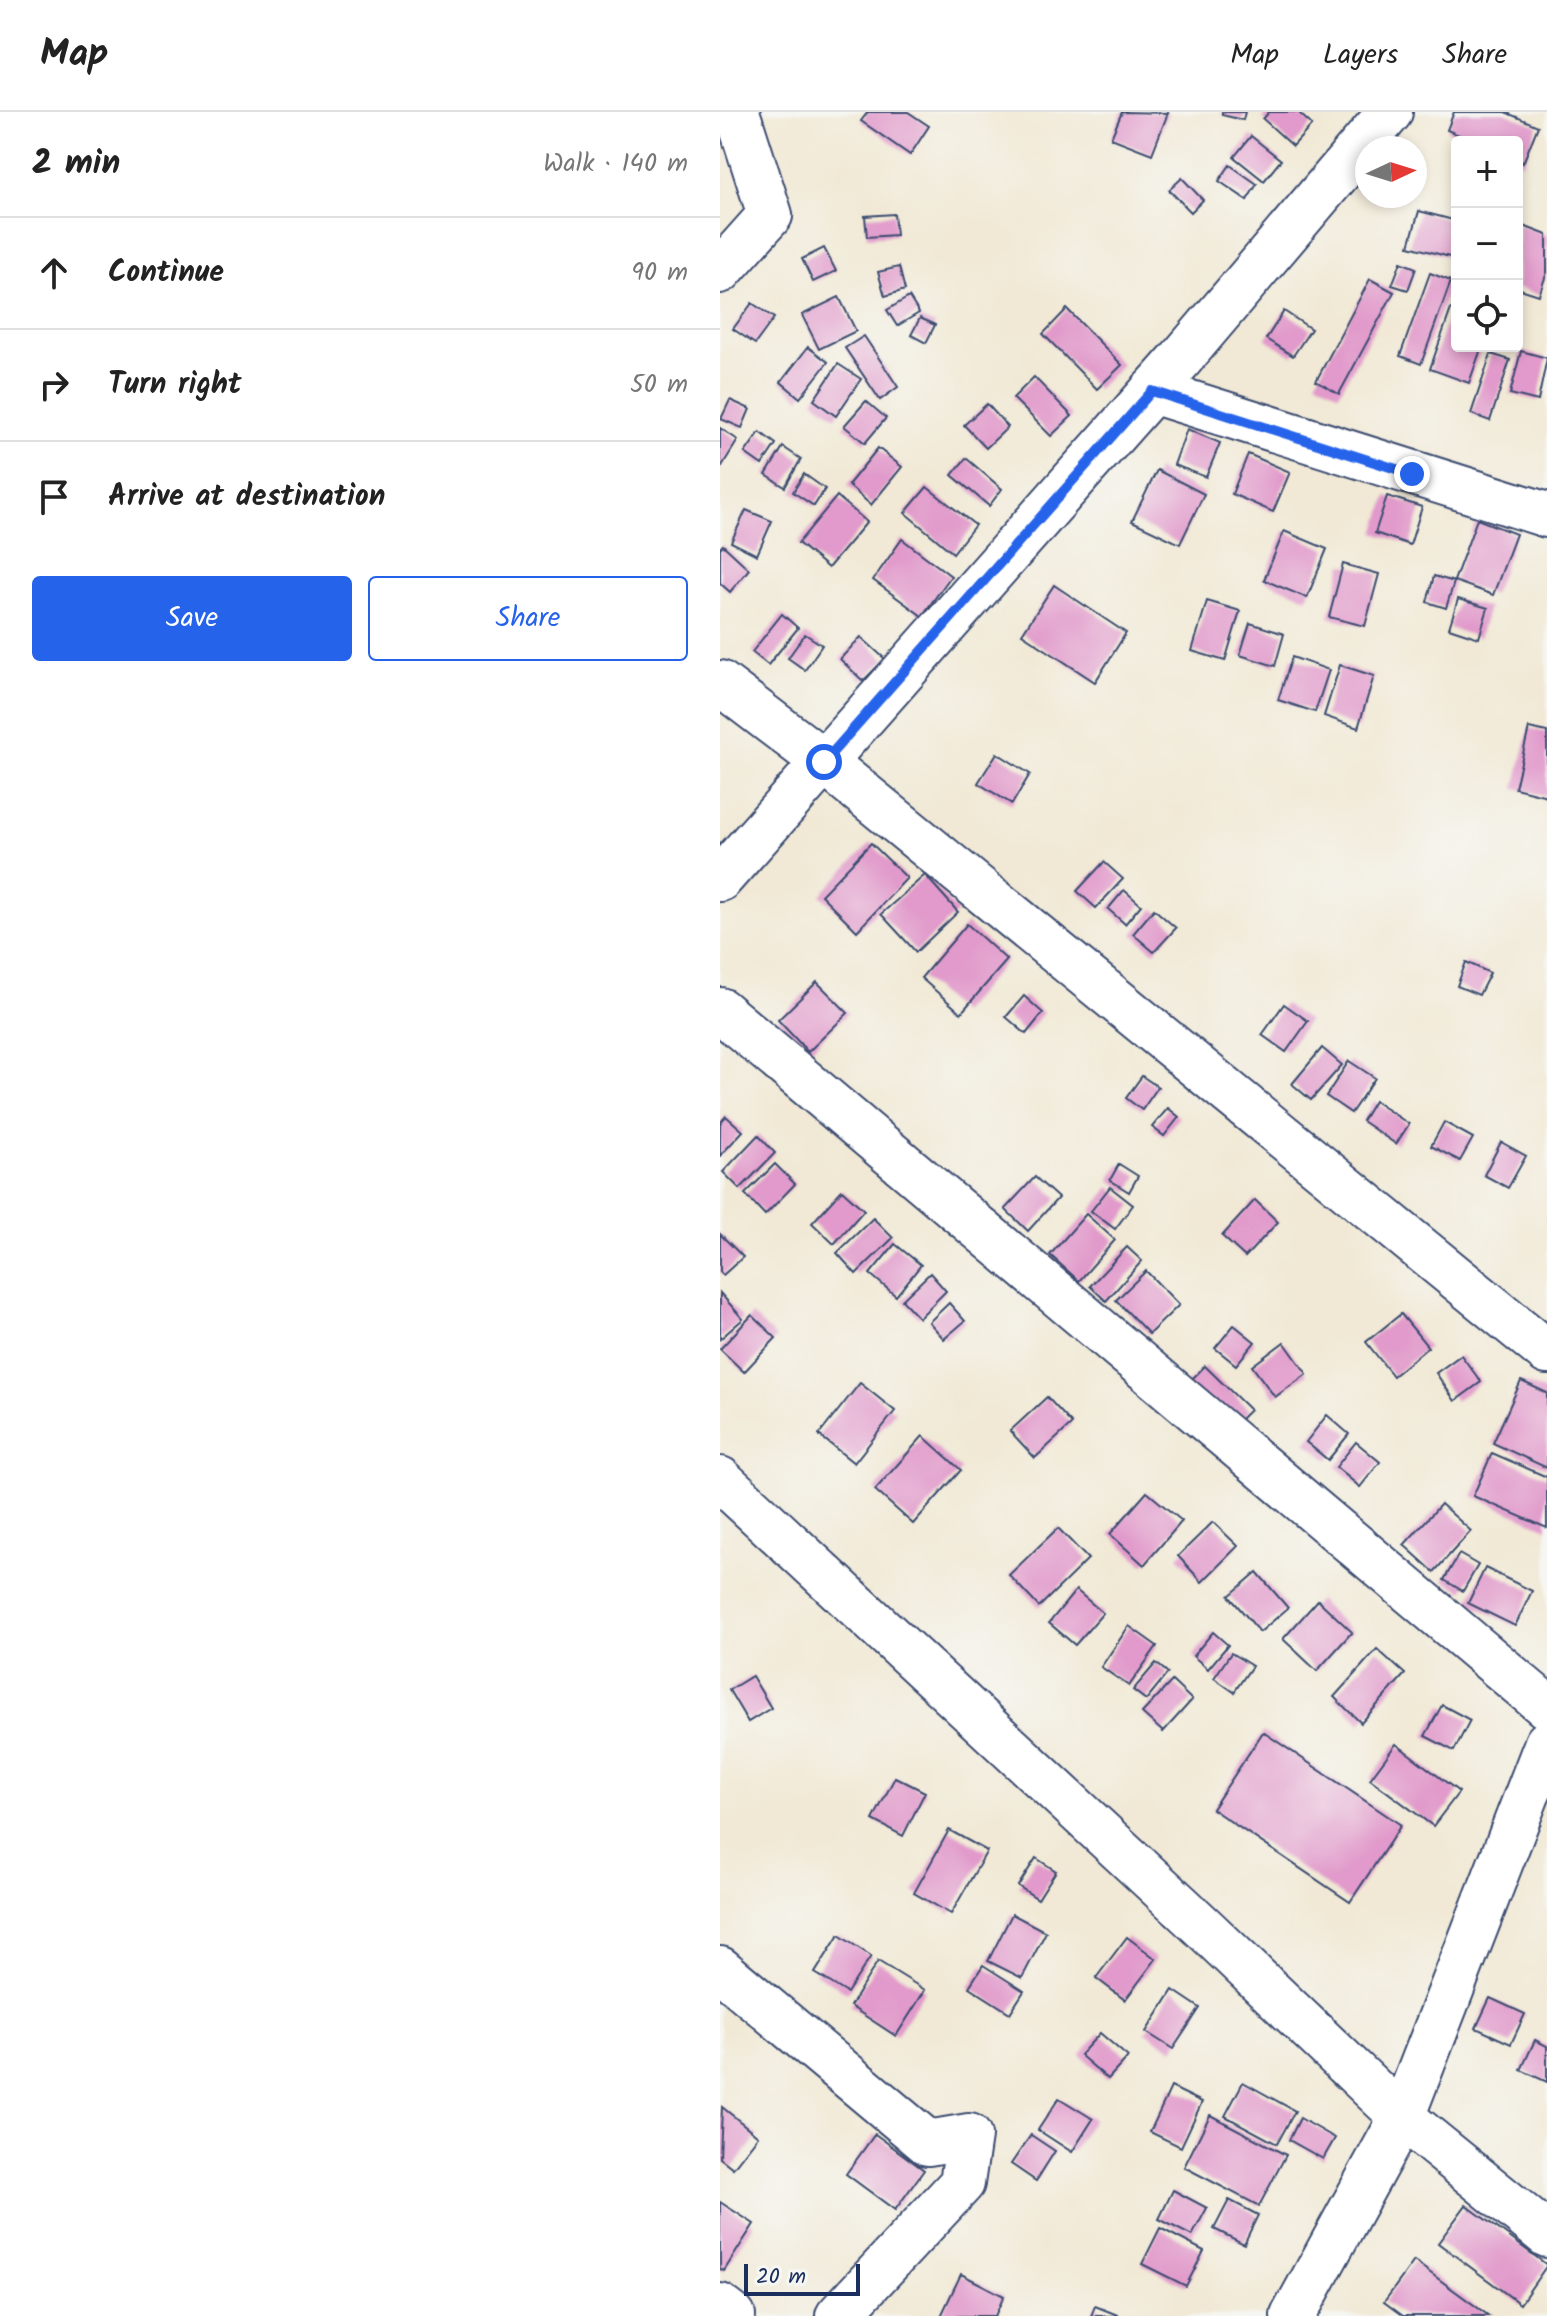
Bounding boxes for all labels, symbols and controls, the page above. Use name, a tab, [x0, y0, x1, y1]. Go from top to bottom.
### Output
text: Map	[40, 25, 109, 85]
text: Map	[1230, 33, 1279, 78]
text: Layers	[1323, 33, 1398, 78]
text: Share	[1442, 33, 1507, 78]
north arrow	[1355, 136, 1427, 208]
map controls	[1451, 136, 1523, 352]
button: +	[1451, 136, 1523, 208]
text: 2 min	[32, 137, 120, 191]
text: Walk · 140 m	[543, 143, 688, 185]
button: −	[1451, 208, 1523, 280]
text: Continue	[108, 249, 224, 297]
icon: ahead	[32, 251, 76, 295]
text: 90 m	[631, 252, 688, 294]
button: locate	[1451, 280, 1523, 352]
text: Turn right	[108, 361, 241, 409]
icon: right	[32, 363, 76, 407]
text: 50 m	[630, 364, 688, 406]
route end	[1394, 456, 1430, 492]
text: Arrive at destination	[108, 473, 385, 521]
icon: arrive	[32, 475, 76, 519]
button: Save	[32, 576, 352, 661]
button: Share	[368, 576, 688, 661]
route start	[806, 744, 842, 780]
scale bar	[744, 2260, 860, 2296]
text: 20 m	[756, 2260, 806, 2295]

